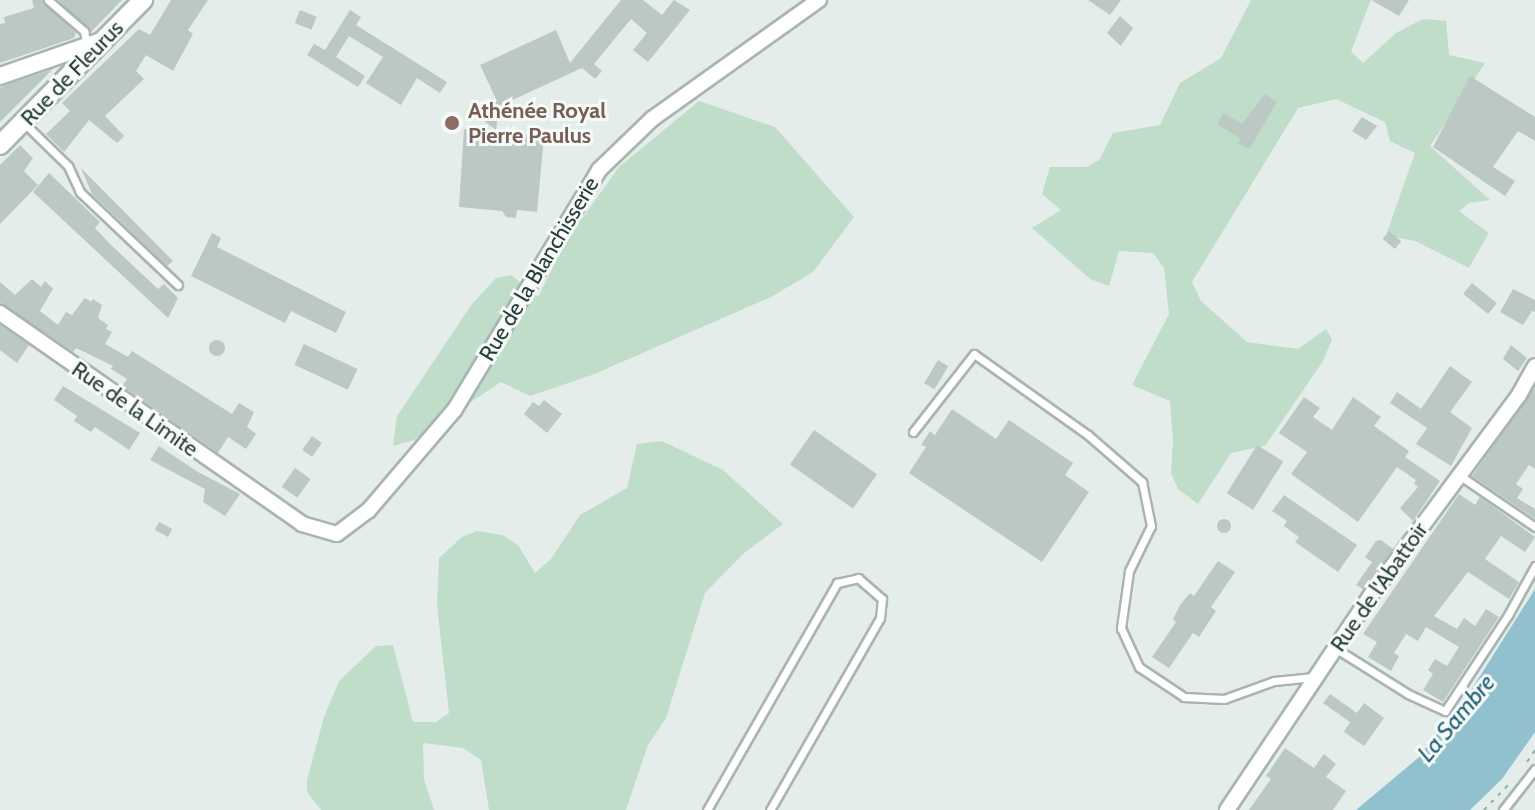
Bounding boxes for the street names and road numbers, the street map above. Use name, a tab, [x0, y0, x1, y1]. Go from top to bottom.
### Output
street label: Rue de Fleurus	[15, 15, 129, 131]
street label: Rue de la Blanchisserie	[474, 172, 604, 366]
street label: Rue de la Limite	[67, 356, 203, 462]
street label: Rue de l'Abattoir	[1325, 517, 1433, 657]

